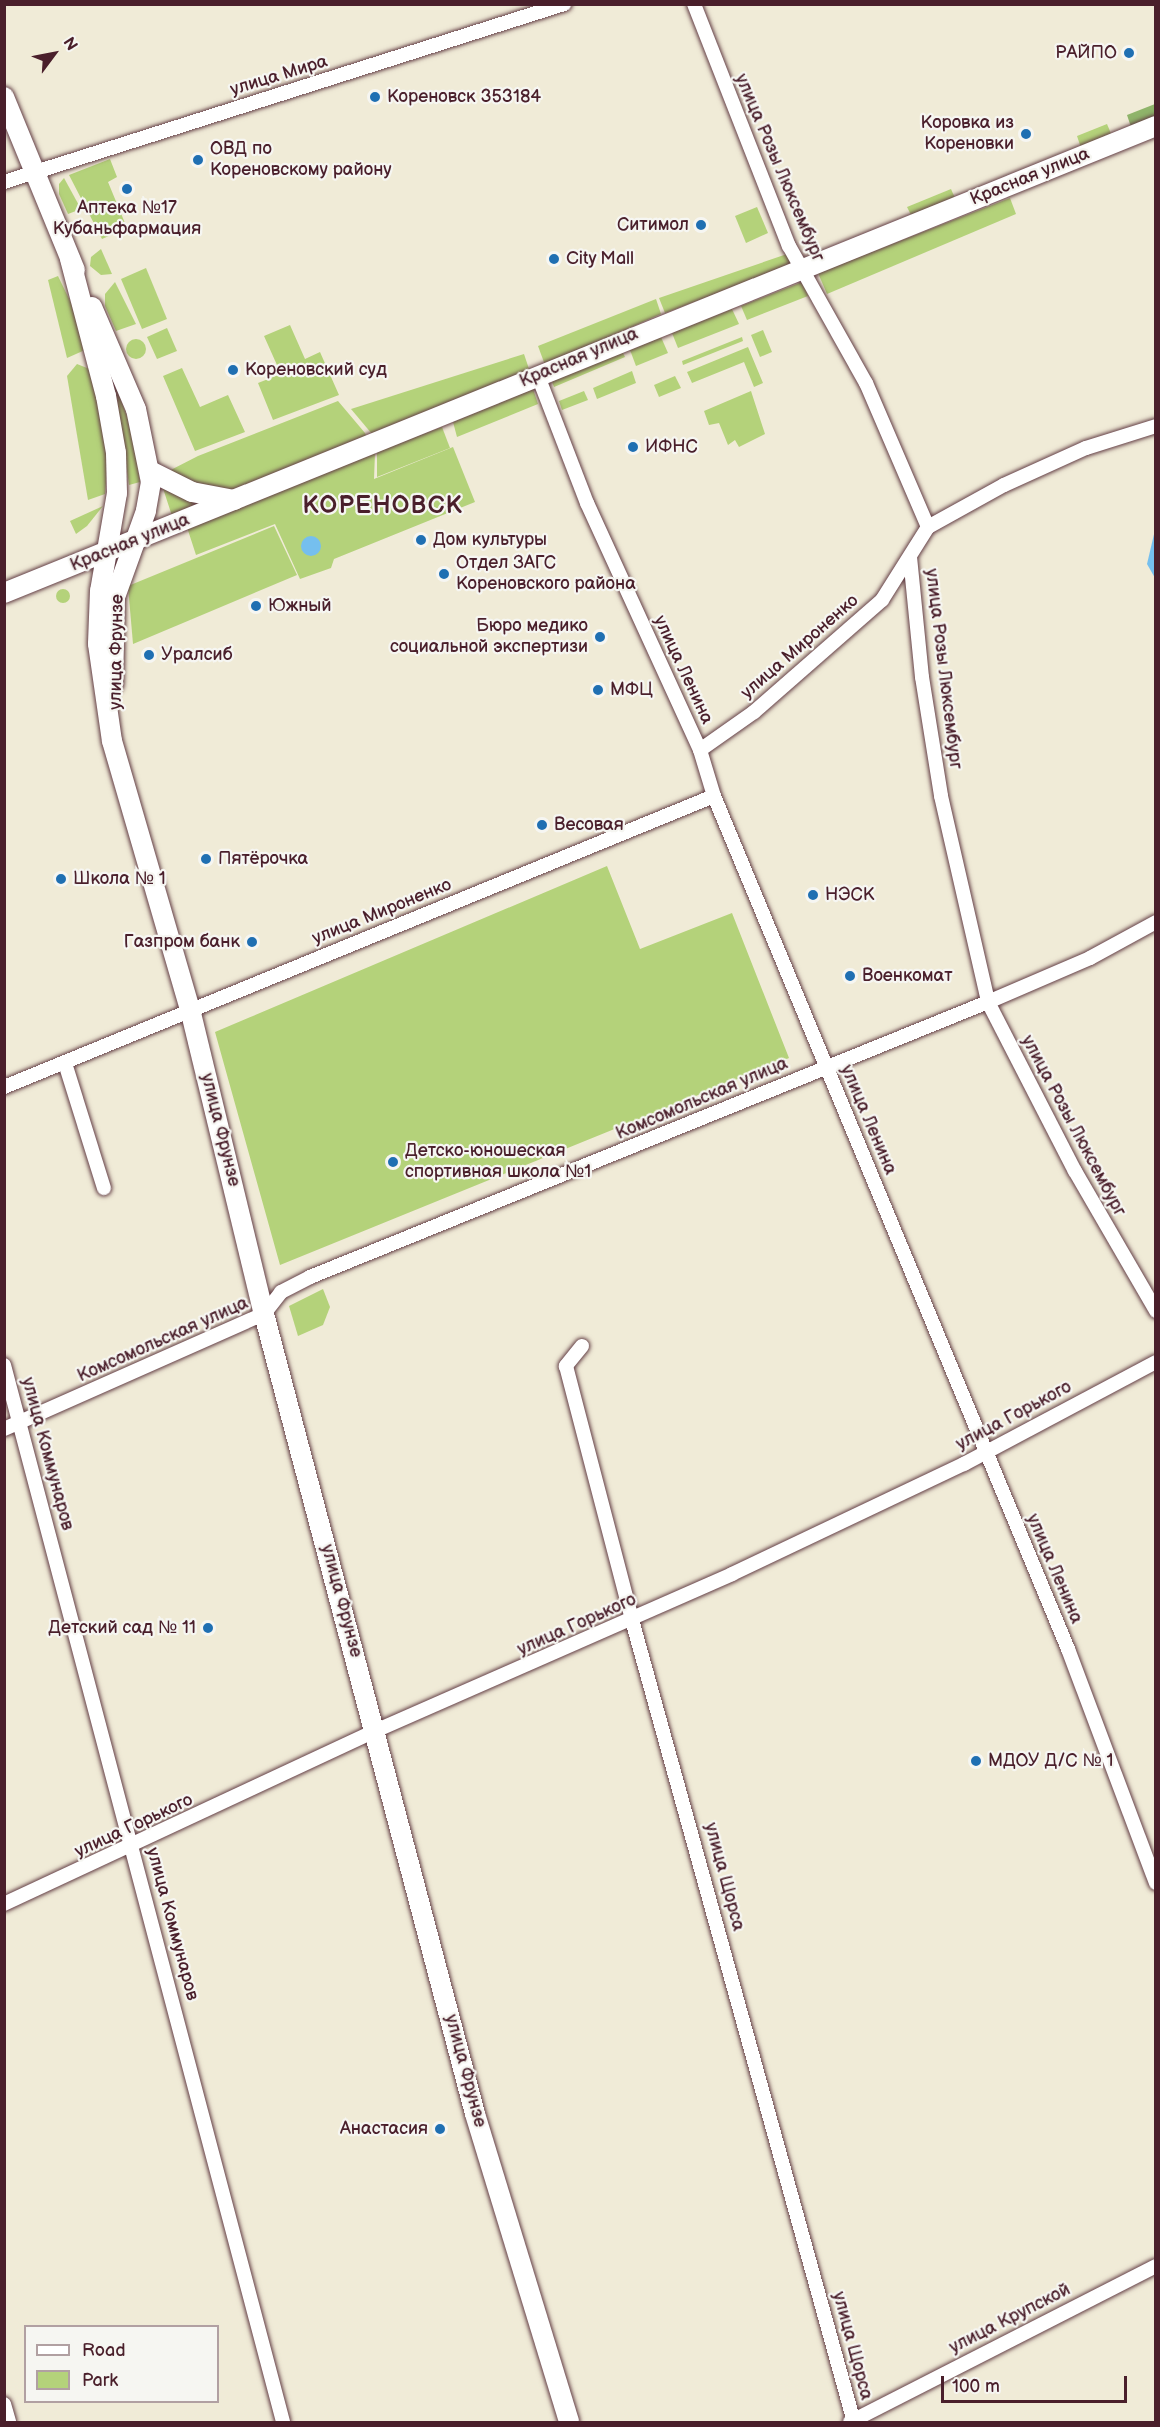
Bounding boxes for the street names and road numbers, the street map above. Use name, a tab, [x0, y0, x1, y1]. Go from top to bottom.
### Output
street label: улица Мира	[228, 51, 330, 101]
street label: улица Розы Люксембург	[730, 71, 828, 265]
street label: Красная улица	[967, 143, 1093, 211]
street label: Красная улица	[516, 323, 642, 393]
street label: Красная улица	[67, 509, 193, 577]
street label: улица Розы Люксембург	[920, 567, 966, 771]
street label: улица Мироненко	[737, 590, 863, 704]
street label: улица Фрунзе	[105, 594, 129, 710]
street label: улица Ленина	[648, 612, 718, 728]
street label: улица Мироненко	[309, 874, 455, 950]
street label: улица Розы Люксембург	[1016, 1032, 1130, 1220]
street label: Комсомольская улица	[613, 1053, 791, 1145]
street label: улица Ленина	[835, 1062, 901, 1178]
street label: улица Фрунзе	[195, 1071, 245, 1189]
street label: Комсомольская улица	[74, 1293, 252, 1387]
street label: улица Коммунаров	[16, 1375, 78, 1533]
street label: улица Горького	[953, 1376, 1075, 1456]
street label: улица Ленина	[1021, 1511, 1087, 1627]
street label: улица Фрунзе	[316, 1542, 366, 1660]
street label: улица Горького	[514, 1589, 640, 1661]
street label: улица Горького	[72, 1789, 196, 1863]
street label: улица Щорса	[699, 1820, 749, 1934]
street label: улица Коммунаров	[141, 1845, 203, 2003]
street label: улица Фрунзе	[440, 2012, 490, 2130]
street label: улица Крупской	[946, 2279, 1074, 2359]
street label: улица Щорса	[827, 2289, 877, 2403]

